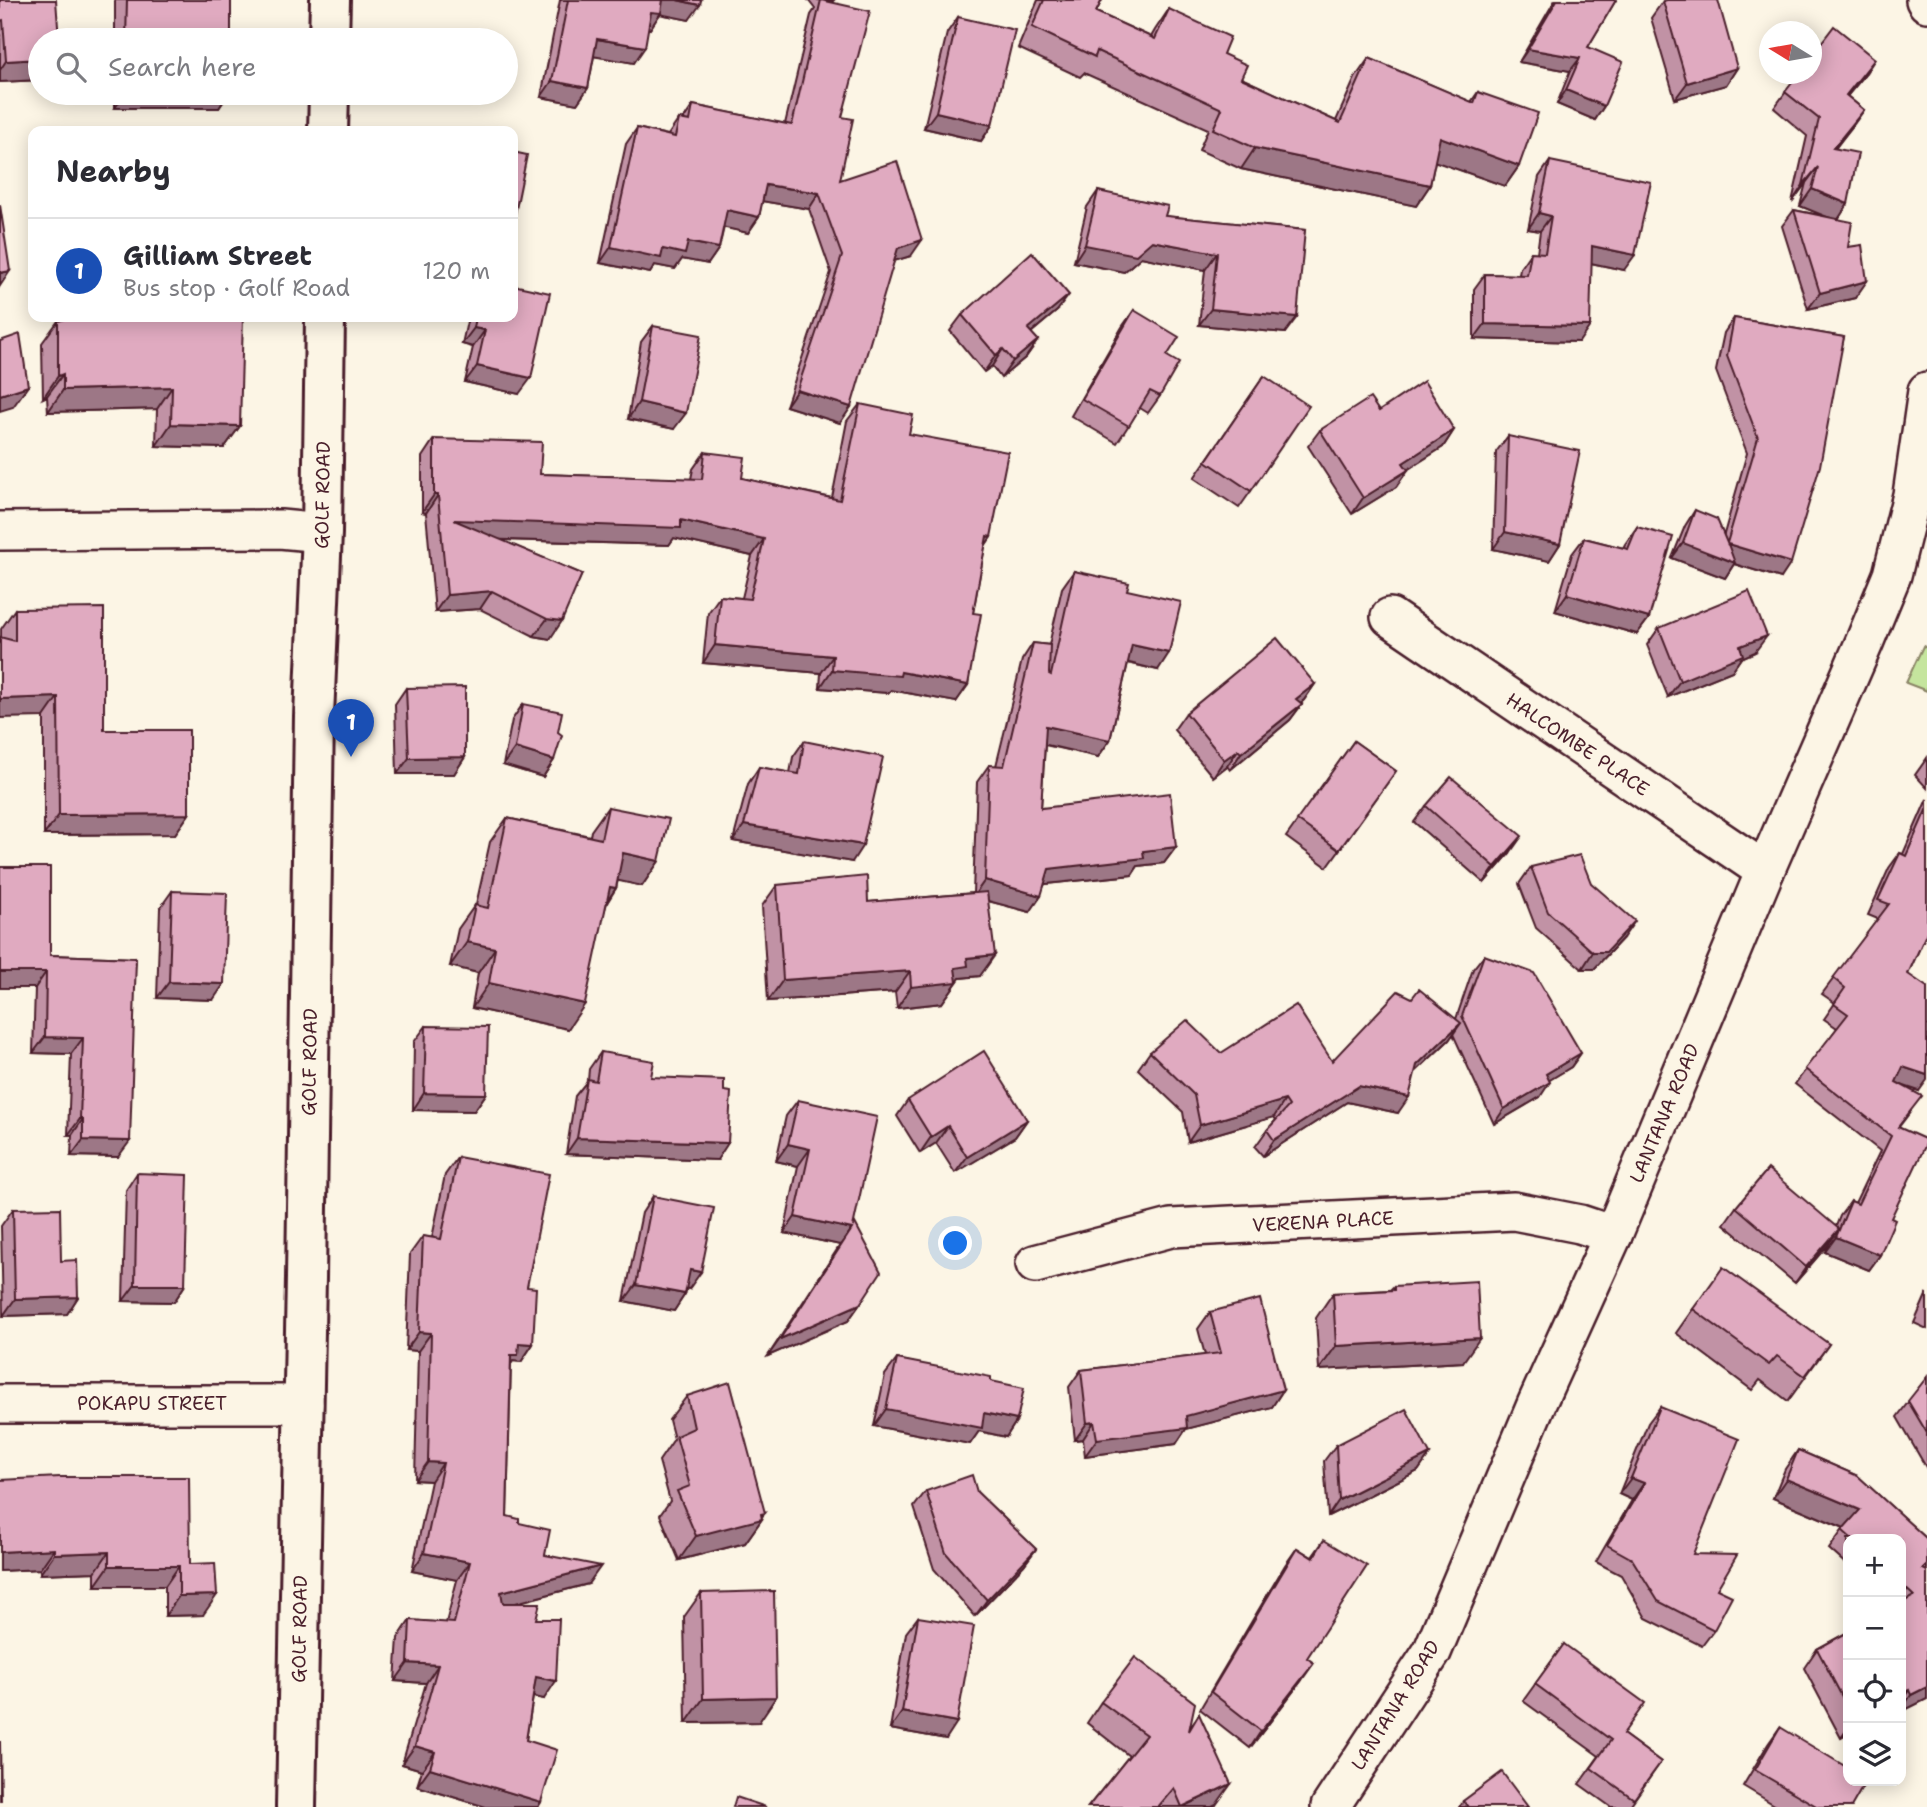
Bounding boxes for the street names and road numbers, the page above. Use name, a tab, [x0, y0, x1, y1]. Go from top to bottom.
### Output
street label: GOLF ROAD	[309, 441, 336, 549]
street label: HALCOMBE PLACE	[1501, 687, 1654, 802]
street label: GOLF ROAD	[296, 1008, 323, 1116]
street label: LANTANA ROAD	[1624, 1040, 1705, 1187]
street label: VERENA PLACE	[1252, 1205, 1395, 1238]
street label: POKAPU STREET	[77, 1391, 227, 1416]
street label: GOLF ROAD	[286, 1575, 313, 1683]
street label: LANTANA ROAD	[1345, 1636, 1445, 1775]

